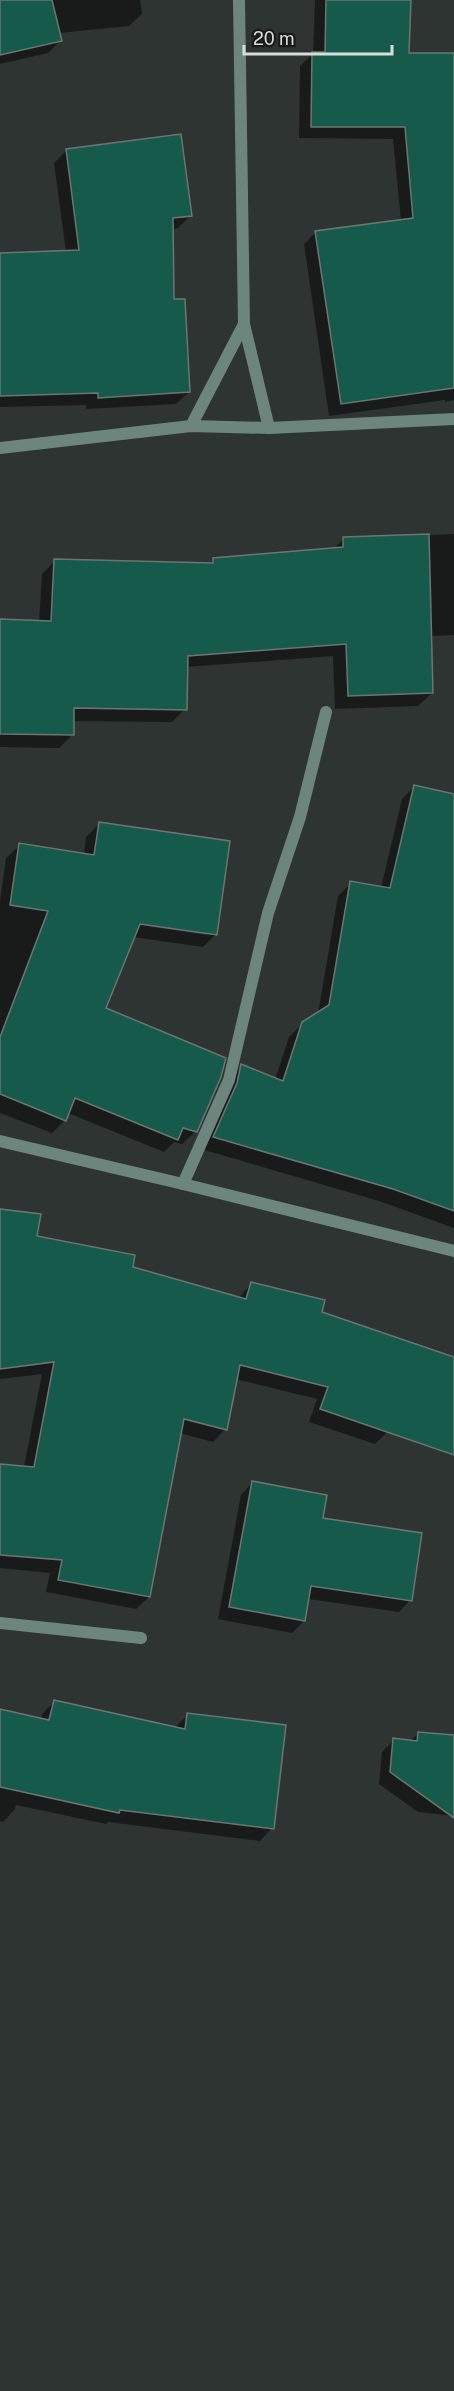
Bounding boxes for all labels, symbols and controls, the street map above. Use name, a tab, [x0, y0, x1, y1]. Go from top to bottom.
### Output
scale bar	[244, 18, 392, 56]
text: 20 m	[253, 28, 295, 49]

